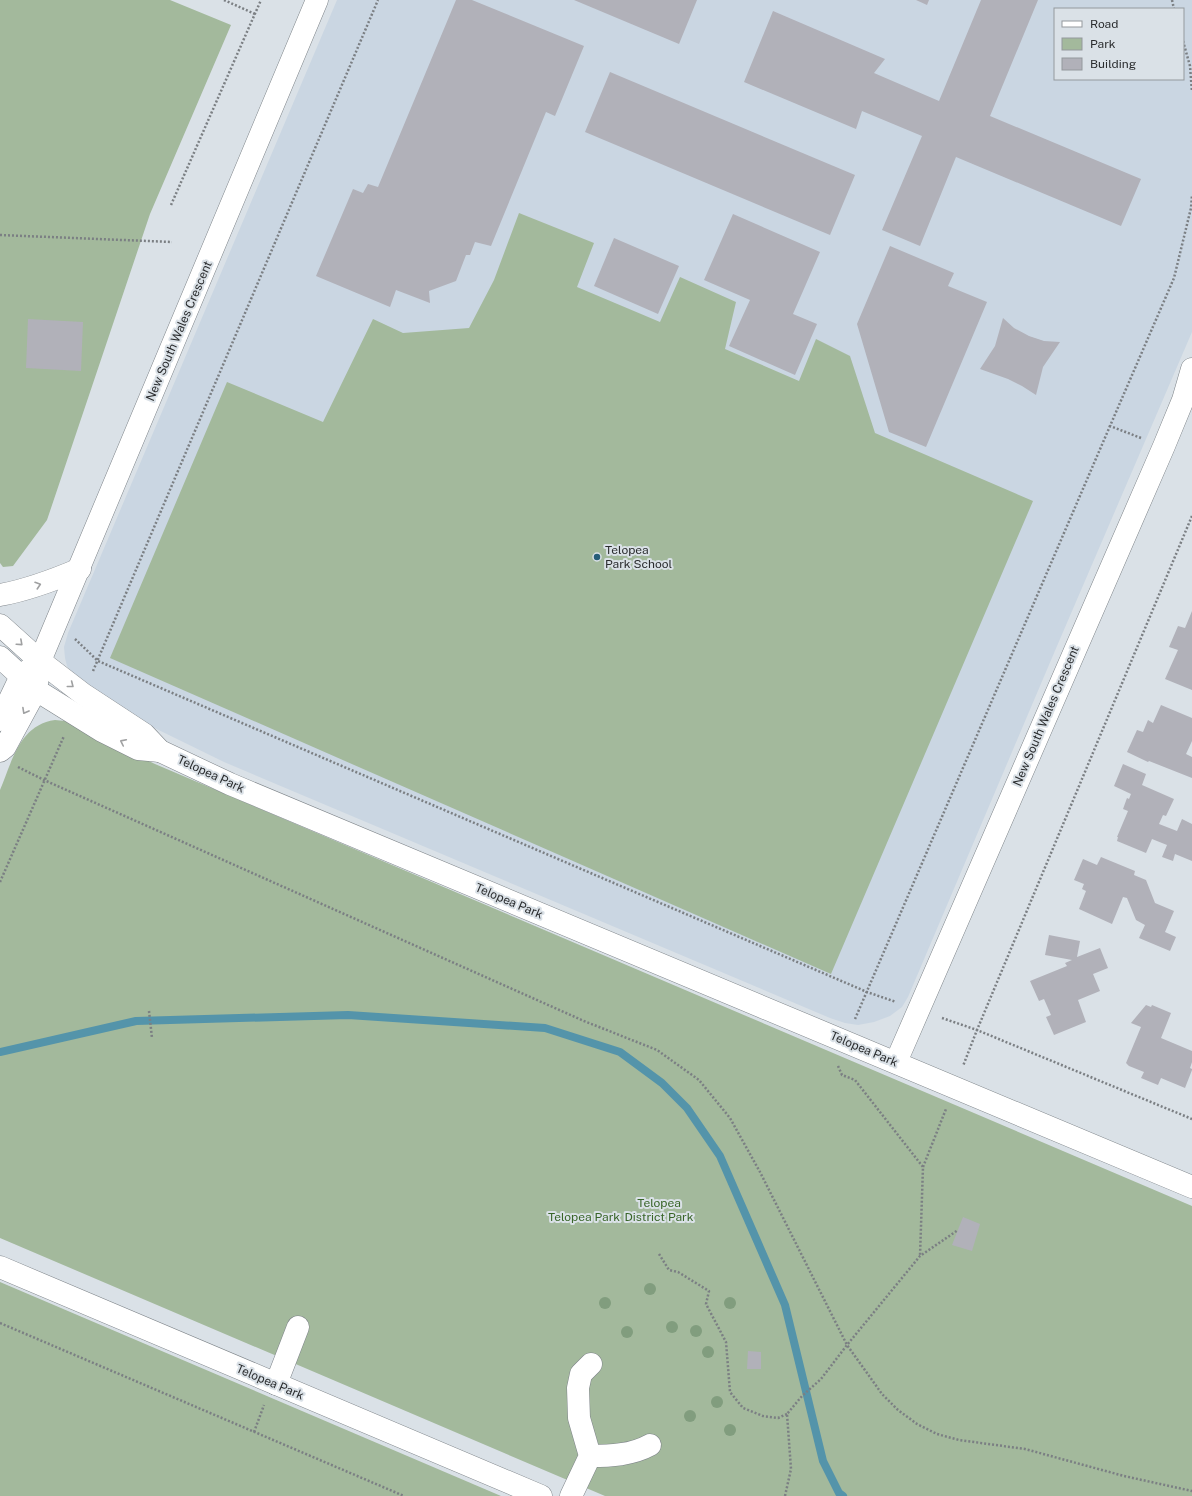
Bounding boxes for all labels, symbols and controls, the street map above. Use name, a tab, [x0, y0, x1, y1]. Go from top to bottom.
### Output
legend	[1054, 8, 1184, 80]
text: Road	[1090, 17, 1118, 31]
text: Park	[1090, 37, 1116, 51]
text: Building	[1090, 57, 1136, 71]
street label: New South Wales Crescent	[143, 259, 215, 403]
place label: Telopea Park School	[605, 543, 672, 571]
marker: Telopea Park School	[592, 552, 602, 562]
one-way arrow	[34, 582, 41, 590]
one-way arrow	[15, 638, 23, 646]
street label: New South Wales Crescent	[1010, 644, 1082, 788]
one-way arrow	[66, 680, 73, 687]
one-way arrow	[22, 707, 30, 714]
one-way arrow	[119, 739, 127, 747]
street label: Telopea Park	[175, 752, 247, 796]
street label: Telopea Park	[473, 880, 545, 922]
street label: Telopea Park	[828, 1028, 900, 1070]
park label: Telopea District Park	[625, 1196, 694, 1224]
park label: Telopea Park	[548, 1210, 620, 1224]
street label: Telopea Park	[234, 1361, 306, 1403]

